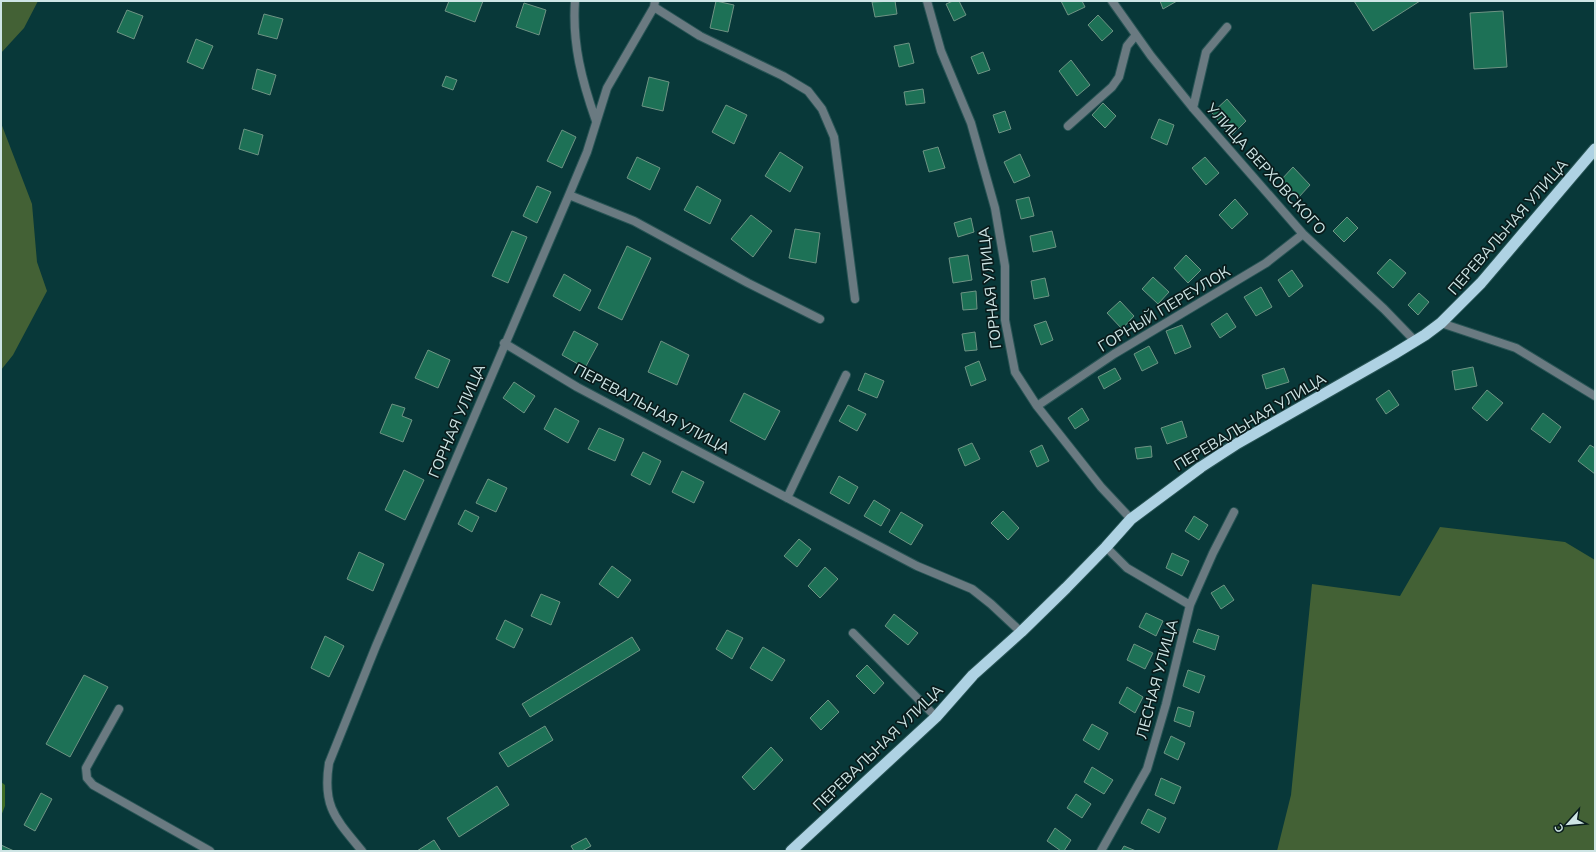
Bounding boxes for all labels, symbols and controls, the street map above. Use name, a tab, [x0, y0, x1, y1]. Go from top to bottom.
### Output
street label: УЛИЦА ВЕРХОВСКОГО	[1202, 98, 1330, 238]
street label: ПЕРЕВАЛЬНАЯ УЛИЦА	[1443, 155, 1572, 299]
street label: ГОРНАЯ УЛИЦА	[974, 226, 1005, 350]
street label: ГОРНЫЙ ПЕРЕУЛОК	[1094, 261, 1233, 356]
street label: ПЕРЕВАЛЬНАЯ УЛИЦА	[571, 359, 733, 458]
street label: ГОРНАЯ УЛИЦА	[424, 361, 489, 481]
street label: ПЕРЕВАЛЬНАЯ УЛИЦА	[1170, 369, 1329, 475]
street label: ЛЕСНАЯ УЛИЦА	[1131, 617, 1182, 741]
street label: ПЕРЕВАЛЬНАЯ УЛИЦА	[808, 680, 947, 815]
north arrow	[1548, 804, 1588, 844]
text: С	[1551, 822, 1567, 835]

